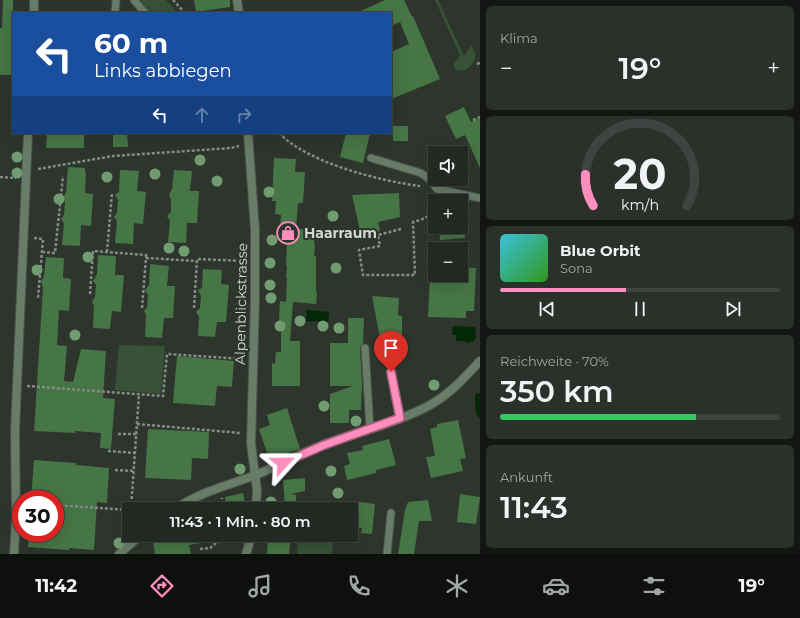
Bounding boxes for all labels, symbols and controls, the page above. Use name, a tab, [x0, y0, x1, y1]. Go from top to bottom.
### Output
text: 60 m	[94, 26, 168, 60]
icon: left	[28, 28, 80, 80]
text: Klima	[500, 30, 538, 46]
text: 19°	[619, 50, 661, 87]
text: −	[500, 55, 513, 82]
text: +	[767, 55, 780, 82]
text: Links abbiegen	[94, 60, 232, 82]
icon: left	[149, 104, 171, 126]
icon: ahead	[191, 104, 213, 126]
icon: right	[233, 104, 255, 126]
map controls	[428, 146, 468, 282]
button: sound	[428, 146, 468, 186]
text: 20	[614, 148, 666, 198]
button: +	[428, 194, 468, 234]
text: km/h	[621, 195, 659, 213]
shop icon: Haarraum	[275, 220, 301, 246]
place label: Haarraum	[304, 224, 377, 242]
text: Blue Orbit	[560, 241, 640, 260]
button: −	[428, 242, 468, 282]
street label: Alpenblickstrasse	[231, 243, 251, 365]
text: Sona	[560, 260, 593, 276]
icon: previous	[536, 298, 558, 320]
icon: pause	[629, 298, 651, 320]
icon: next	[722, 298, 744, 320]
pin	[374, 331, 408, 372]
icon: arrive	[380, 337, 402, 359]
text: Reichweite · 70%	[500, 353, 609, 369]
text: 350 km	[500, 373, 614, 410]
position arrow	[262, 442, 304, 484]
text: Ankunft	[500, 469, 553, 485]
text: 11:43	[500, 489, 568, 526]
speed limit sign: 30	[12, 490, 64, 542]
text: 11:43 · 1 Min. · 80 m	[169, 512, 311, 531]
icon: directions	[148, 572, 176, 600]
icon: music	[246, 572, 274, 600]
icon: phone	[345, 572, 373, 600]
icon: climate	[443, 572, 471, 600]
icon: car	[542, 572, 570, 600]
icon: filters	[640, 572, 668, 600]
text: 11:42	[35, 575, 77, 597]
text: 19°	[739, 575, 765, 597]

